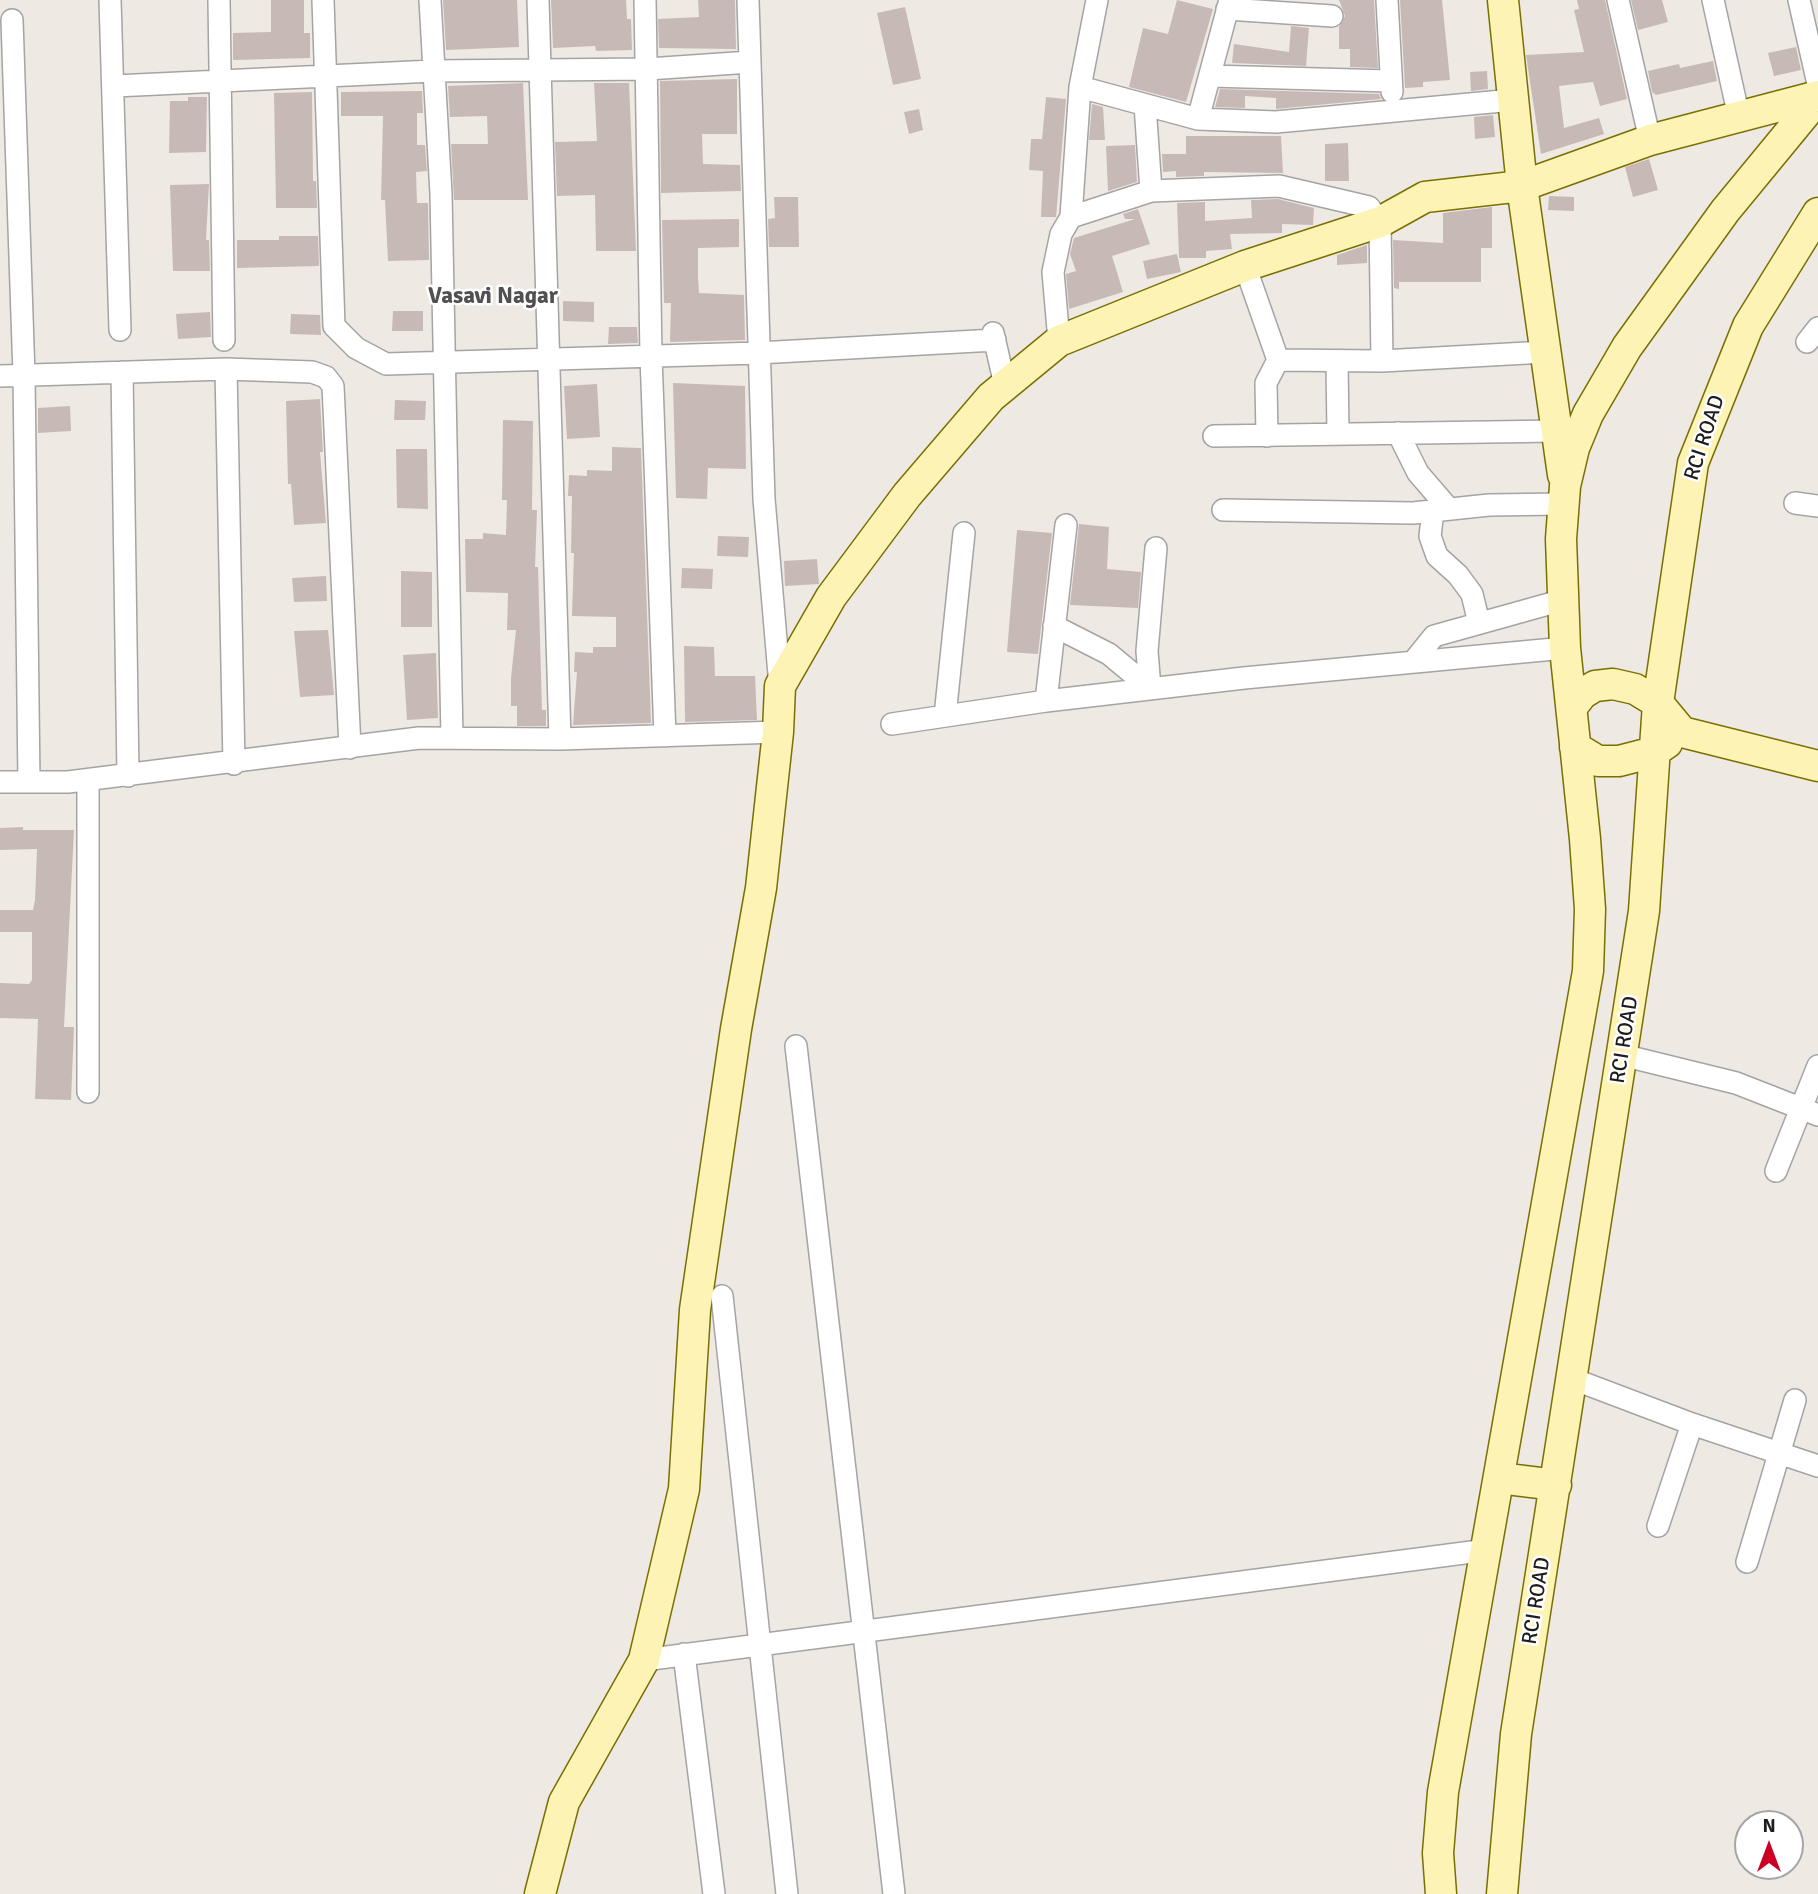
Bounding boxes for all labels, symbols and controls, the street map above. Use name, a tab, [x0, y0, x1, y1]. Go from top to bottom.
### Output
district label: Vasavi Nagar	[428, 283, 558, 311]
street label: RCI ROAD	[1679, 392, 1731, 484]
street label: RCI ROAD	[1606, 995, 1644, 1085]
street label: RCI ROAD	[1518, 1556, 1556, 1646]
north arrow	[1734, 1810, 1804, 1880]
text: N	[1762, 1814, 1776, 1838]

